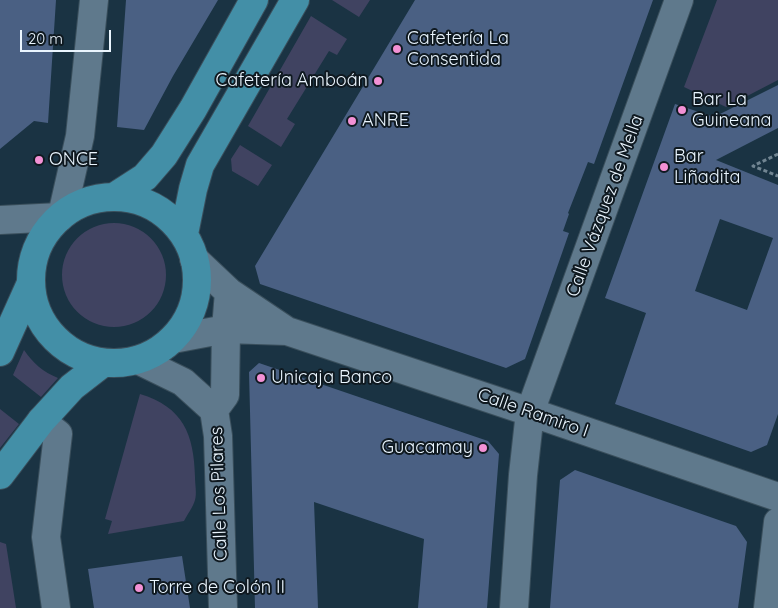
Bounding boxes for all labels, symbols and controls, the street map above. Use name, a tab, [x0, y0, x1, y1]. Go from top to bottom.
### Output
scale bar	[22, 20, 114, 52]
place label: Cafetería La Consentida	[407, 28, 509, 70]
text: 20 m	[28, 29, 63, 48]
marker: Cafetería La Consentida	[391, 43, 403, 55]
place label: Cafetería Amboán	[215, 70, 368, 92]
marker: Cafetería Amboán	[372, 75, 384, 87]
place label: Bar La Guineana	[692, 89, 771, 132]
marker: Bar La Guineana	[676, 104, 688, 116]
place label: ANRE	[362, 110, 409, 132]
street label: Calle Vázquez de Mella	[562, 112, 648, 300]
marker: ANRE	[346, 115, 358, 127]
place label: Bar Liñadita	[674, 146, 741, 188]
place label: ONCE	[49, 149, 98, 171]
marker: ONCE	[33, 154, 45, 166]
marker: Bar Liñadita	[658, 161, 670, 173]
place label: Unicaja Banco	[271, 367, 392, 389]
marker: Unicaja Banco	[255, 372, 267, 384]
street label: Calle Ramiro I	[475, 384, 591, 442]
street label: Calle Los Pilares	[206, 426, 232, 562]
place label: Guacamay	[382, 437, 473, 459]
marker: Guacamay	[477, 442, 489, 454]
place label: Torre de Colón II	[149, 577, 285, 599]
marker: Torre de Colón II	[133, 582, 145, 594]

